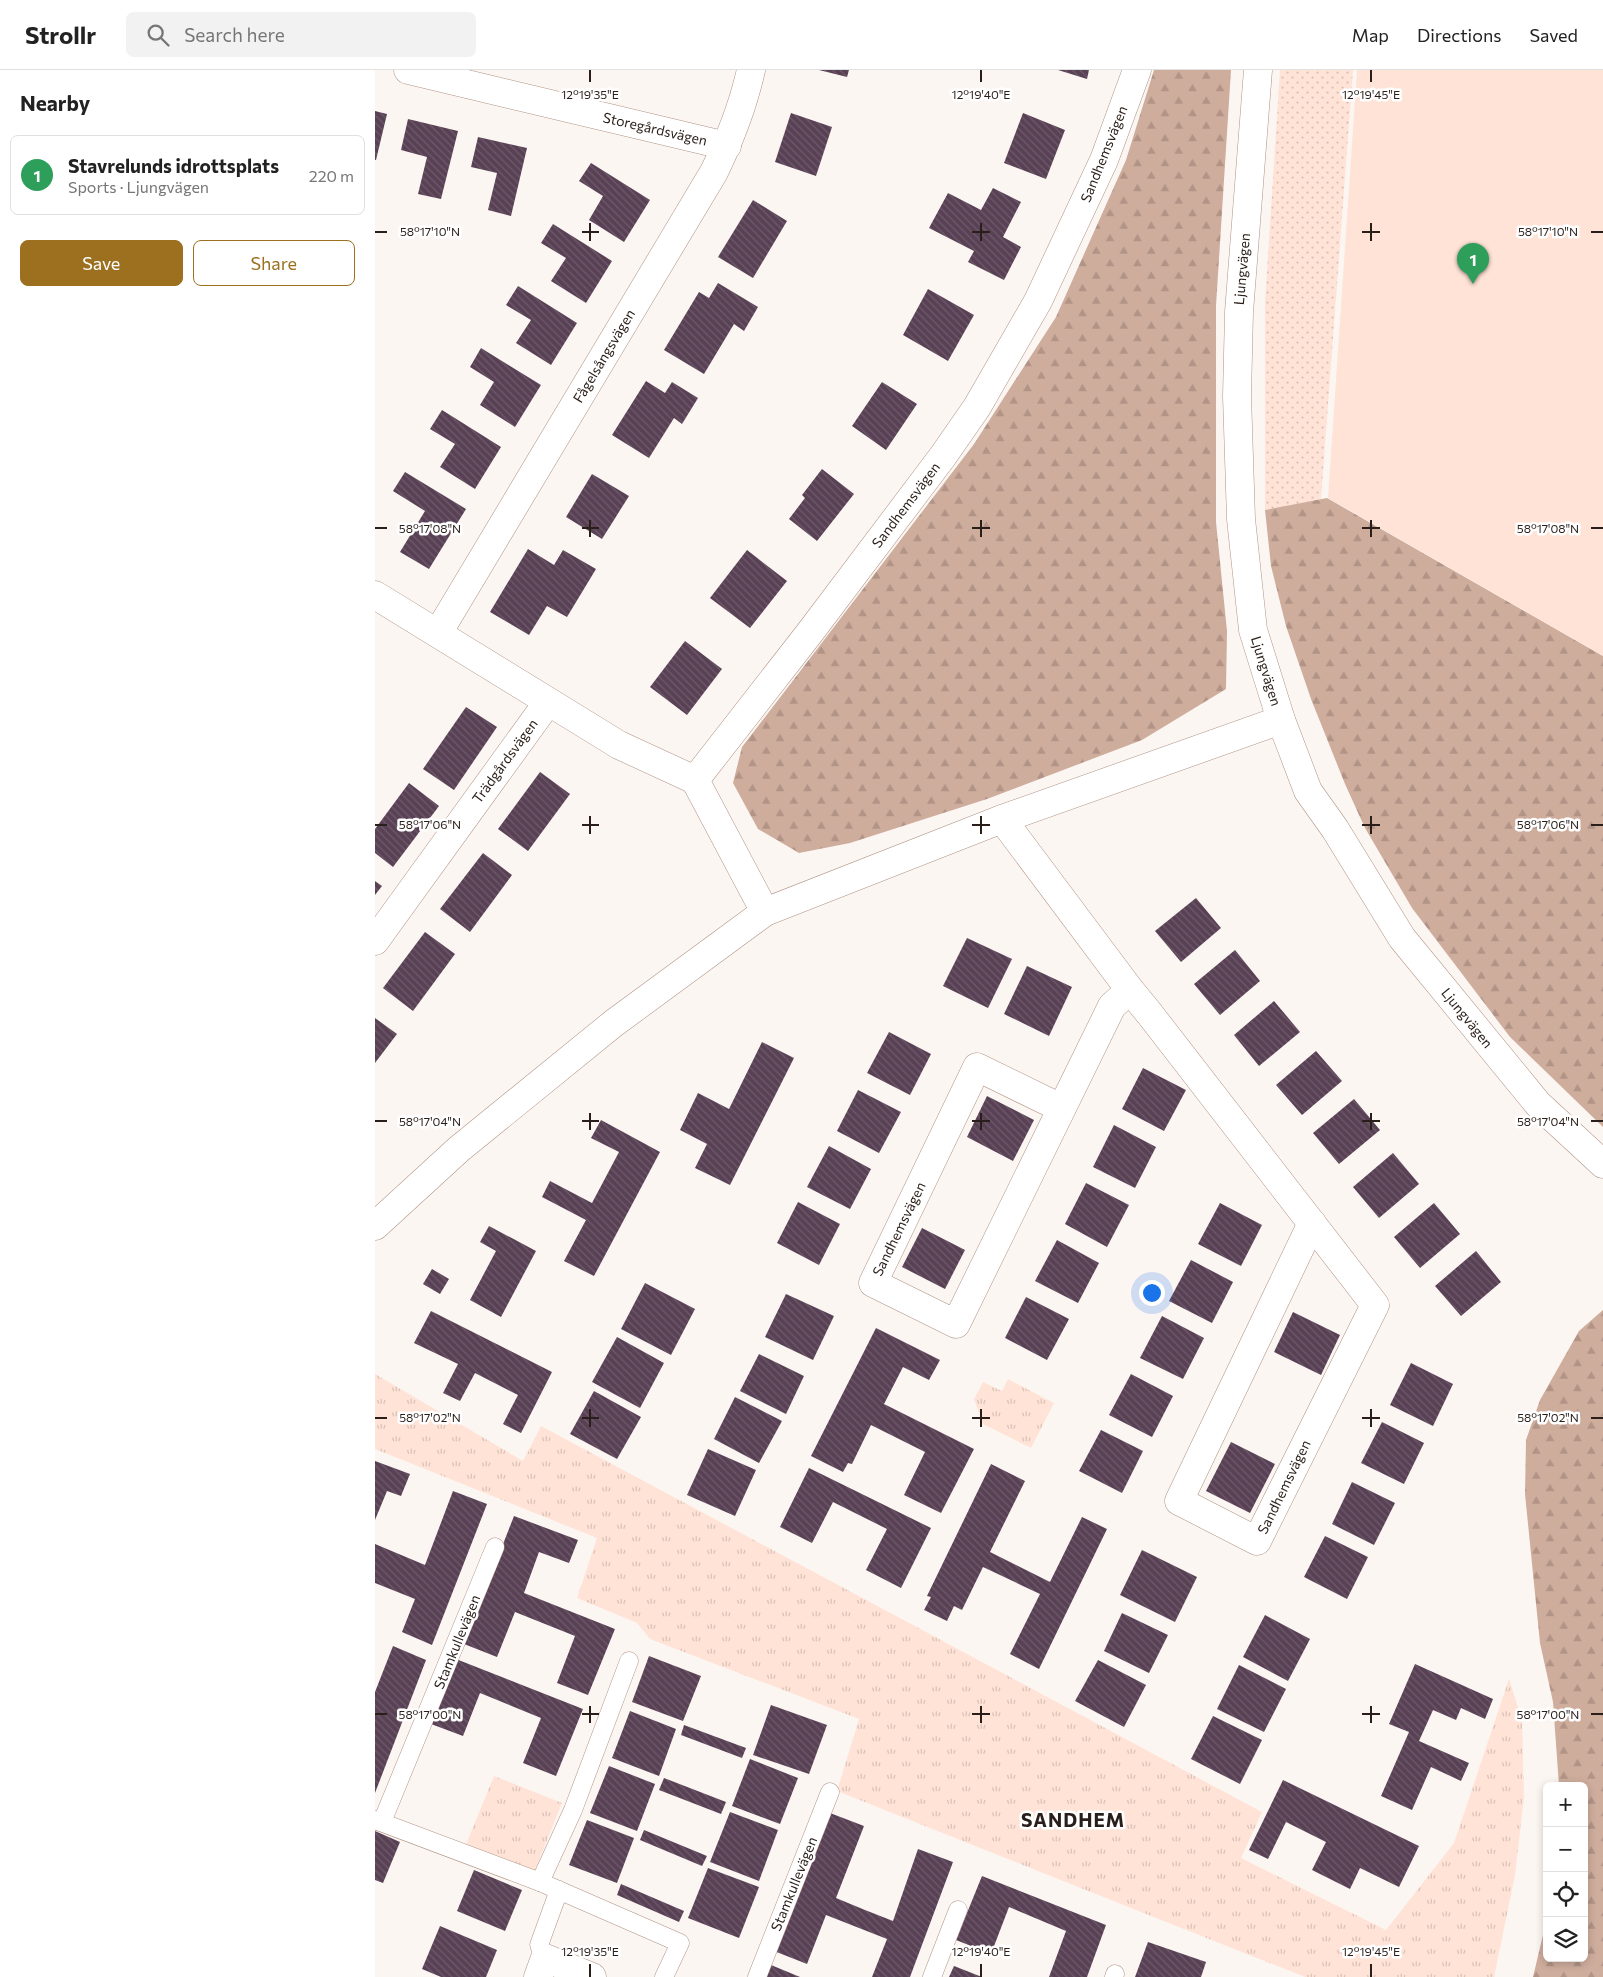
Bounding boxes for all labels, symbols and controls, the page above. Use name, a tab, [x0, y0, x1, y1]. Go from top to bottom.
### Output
search box	[126, 12, 476, 57]
text: Strollr	[25, 20, 96, 49]
icon: search	[144, 21, 172, 49]
text: Search here	[184, 23, 285, 46]
text: Map	[1352, 24, 1389, 46]
text: Directions	[1417, 24, 1501, 46]
text: Saved	[1529, 24, 1578, 46]
text: 12°19'35"E	[561, 87, 619, 101]
text: 12°19'40"E	[952, 87, 1010, 101]
text: 12°19'45"E	[1342, 87, 1400, 101]
text: Nearby	[20, 90, 90, 115]
street label: Sandhemsvägen	[1076, 103, 1131, 205]
street label: Storegårdsvägen	[601, 108, 709, 149]
text: Stavrelunds idrottsplats	[68, 154, 279, 177]
text: 1	[33, 166, 41, 185]
text: 220 m	[309, 166, 354, 185]
text: Sports · Ljungvägen	[68, 177, 209, 196]
text: 58°17'10"N	[400, 224, 460, 238]
text: 58°17'10"N	[1518, 224, 1578, 238]
street label: Ljungvägen	[1230, 232, 1253, 306]
button: Save	[20, 240, 183, 286]
button: Share	[193, 240, 355, 286]
pin: 1	[1457, 243, 1489, 284]
street label: Fågelsångsvägen	[569, 306, 638, 406]
street label: Sandhemsvägen	[868, 459, 943, 551]
text: 58°17'08"N	[399, 521, 461, 535]
text: 58°17'08"N	[1517, 521, 1579, 535]
street label: Ljungvägen	[1248, 634, 1285, 708]
street label: Trädgårdsvägen	[468, 715, 541, 806]
text: 58°17'06"N	[399, 817, 461, 831]
text: 58°17'06"N	[1517, 817, 1579, 831]
street label: Ljungvägen	[1438, 984, 1497, 1051]
text: 58°17'04"N	[399, 1114, 461, 1128]
text: 58°17'04"N	[1517, 1114, 1579, 1128]
street label: Sandhemsvägen	[868, 1179, 929, 1279]
your location	[1139, 1280, 1165, 1306]
text: 58°17'02"N	[399, 1410, 461, 1424]
text: 58°17'02"N	[1517, 1410, 1579, 1424]
street label: Sandhemsvägen	[1253, 1437, 1314, 1537]
street label: Stamkullevägen	[430, 1592, 483, 1691]
text: 58°17'00"N	[399, 1707, 461, 1721]
text: 58°17'00"N	[1517, 1707, 1579, 1721]
map controls	[1543, 1782, 1588, 1962]
button: +	[1543, 1782, 1588, 1827]
district label: SANDHEM	[1021, 1808, 1125, 1831]
button: −	[1543, 1827, 1588, 1872]
street label: Stamkullevägen	[767, 1834, 820, 1933]
button: locate	[1543, 1872, 1588, 1917]
button: layers	[1543, 1917, 1588, 1962]
text: 12°19'35"E	[561, 1944, 619, 1958]
text: 12°19'40"E	[952, 1944, 1010, 1958]
text: 12°19'45"E	[1342, 1944, 1400, 1958]

